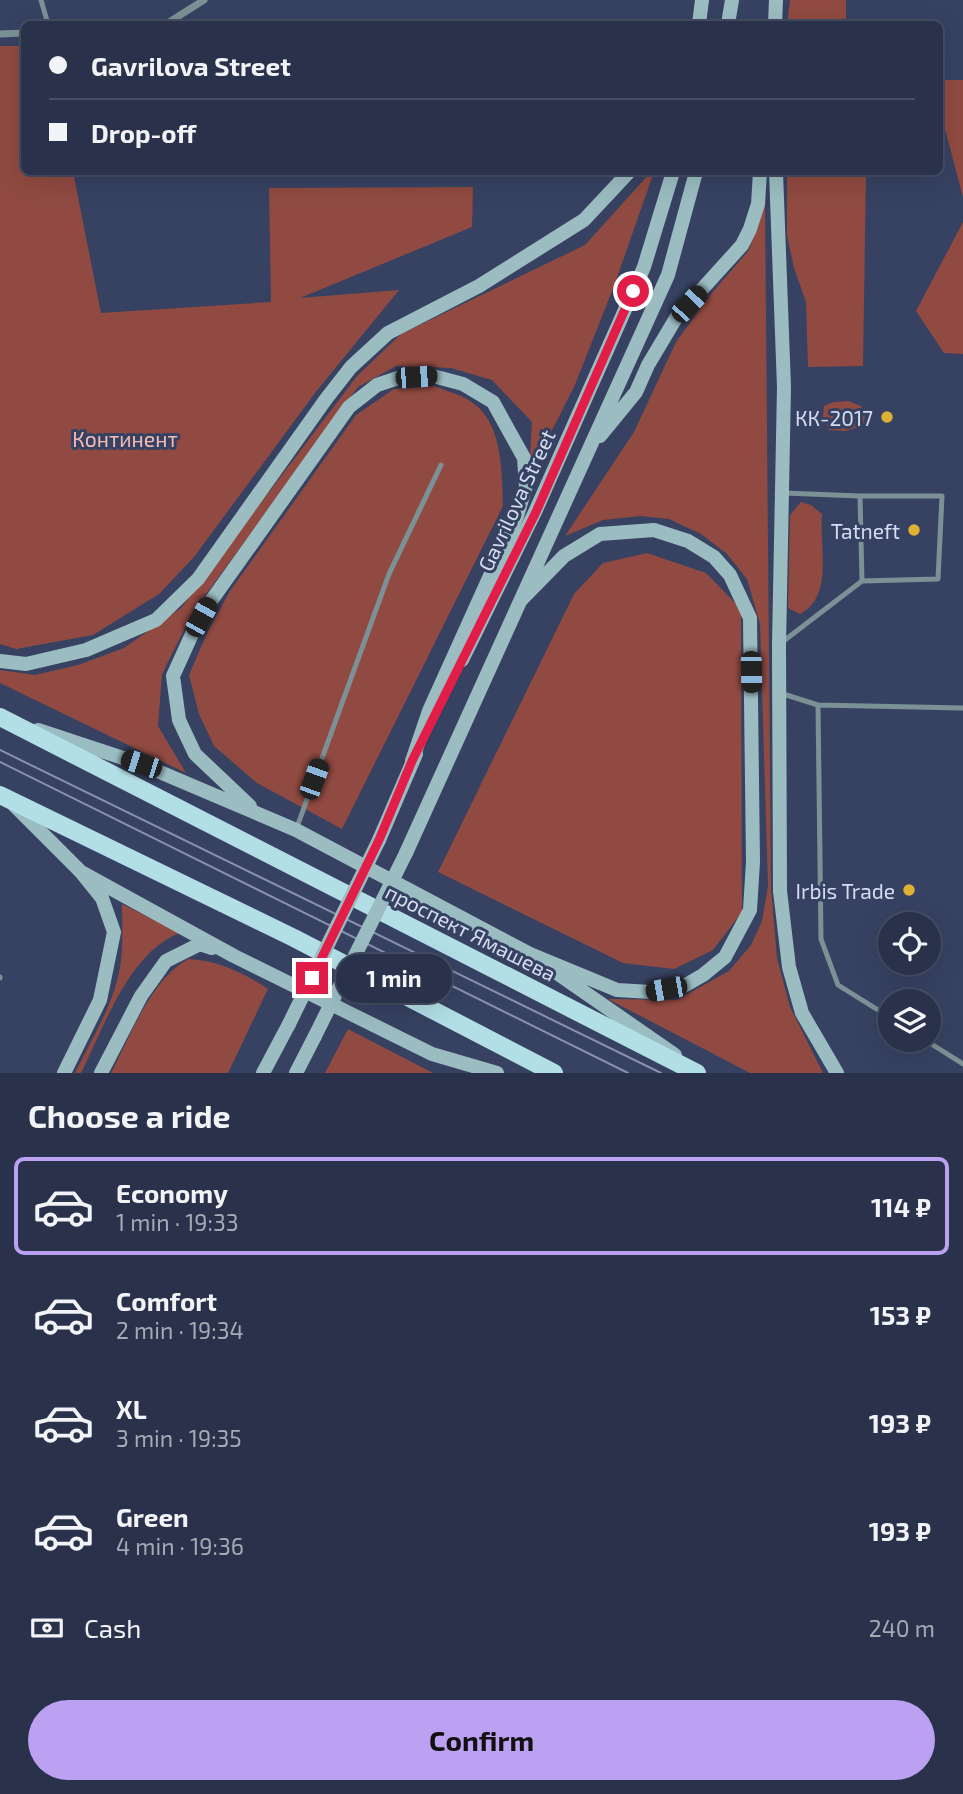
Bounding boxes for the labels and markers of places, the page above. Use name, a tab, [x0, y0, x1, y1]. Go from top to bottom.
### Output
place label: КК-2017	[795, 405, 873, 430]
marker: КК-2017	[879, 409, 895, 425]
place label: Tatneft	[831, 518, 900, 543]
marker: Tatneft	[906, 522, 922, 538]
place label: Irbis Trade	[796, 878, 895, 903]
marker: Irbis Trade	[901, 882, 917, 898]

